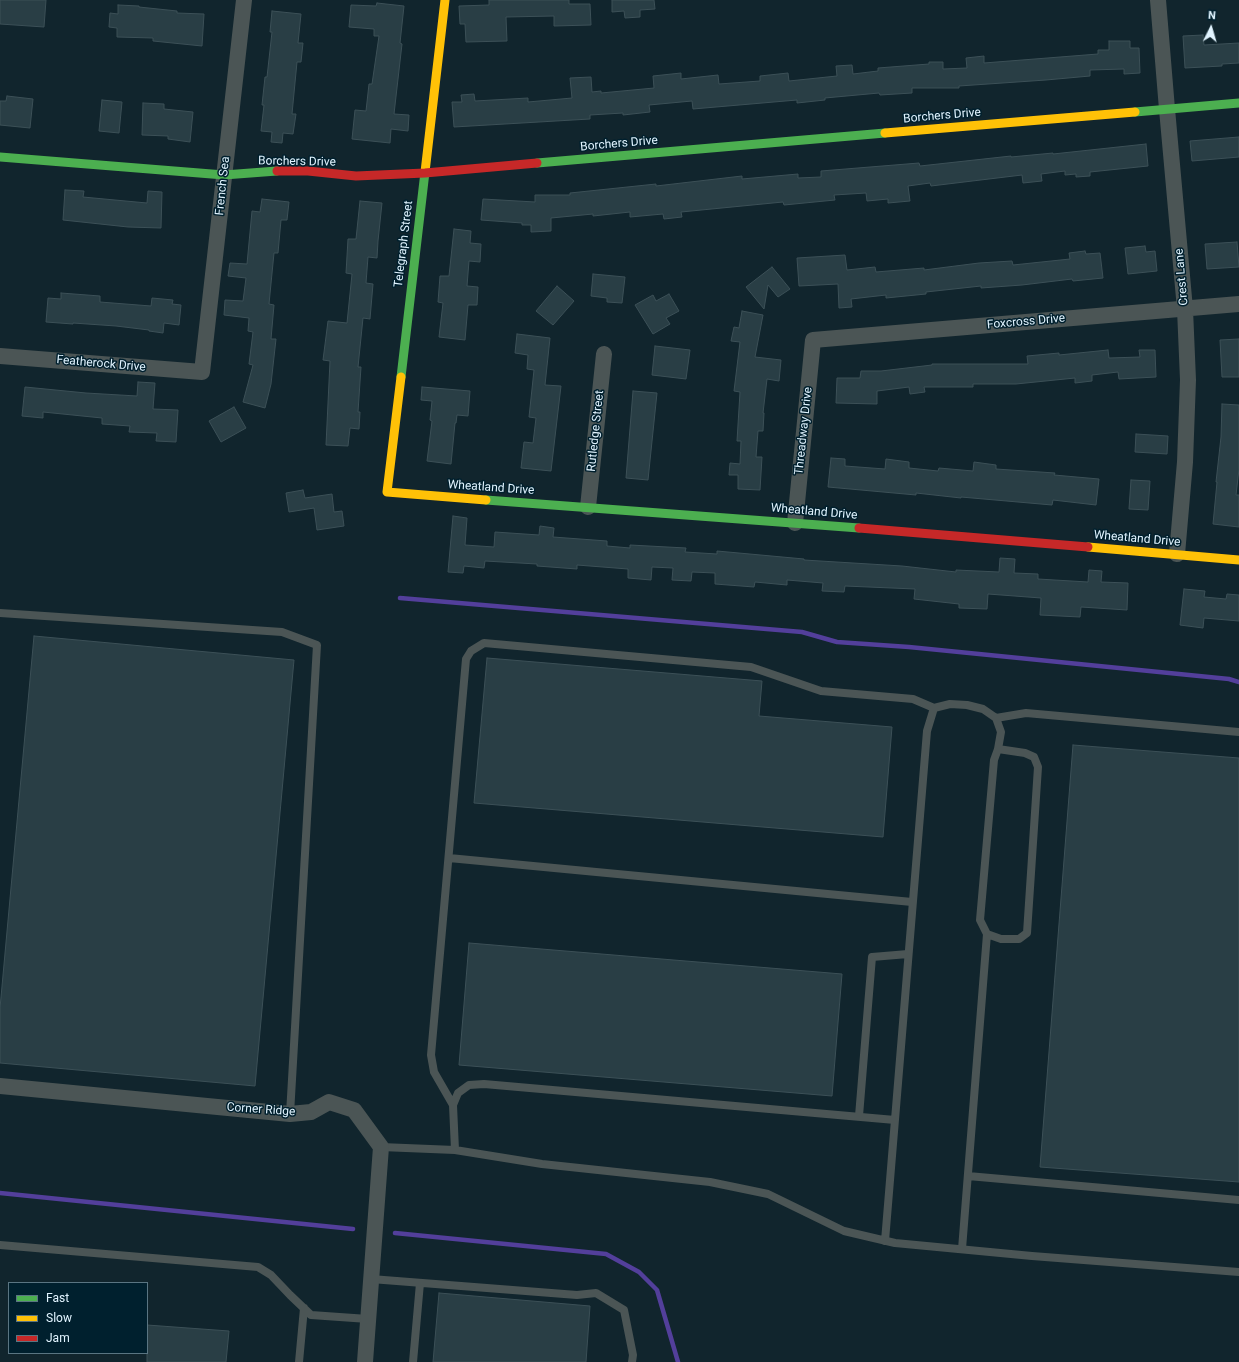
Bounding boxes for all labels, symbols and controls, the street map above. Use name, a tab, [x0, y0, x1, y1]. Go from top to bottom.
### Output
north arrow	[1191, 8, 1231, 48]
text: N	[1208, 9, 1217, 22]
street label: Borchers Drive	[903, 105, 981, 127]
street label: Borchers Drive	[580, 133, 658, 155]
street label: Borchers Drive	[258, 154, 336, 170]
street label: French Sea	[213, 156, 233, 216]
street label: Telegraph Street	[392, 200, 416, 288]
street label: Crest Lane	[1172, 248, 1192, 306]
street label: Foxcross Drive	[986, 311, 1066, 333]
street label: Featherock Drive	[56, 353, 146, 375]
street label: Threadway Drive	[792, 386, 816, 476]
street label: Rutledge Street	[585, 390, 607, 472]
street label: Wheatland Drive	[447, 478, 535, 498]
street label: Wheatland Drive	[770, 501, 858, 523]
street label: Wheatland Drive	[1093, 528, 1181, 550]
street label: Corner Ridge	[226, 1100, 296, 1120]
legend	[8, 1282, 148, 1354]
text: Fast	[46, 1291, 69, 1305]
text: Slow	[46, 1311, 72, 1325]
text: Jam	[46, 1331, 70, 1345]

